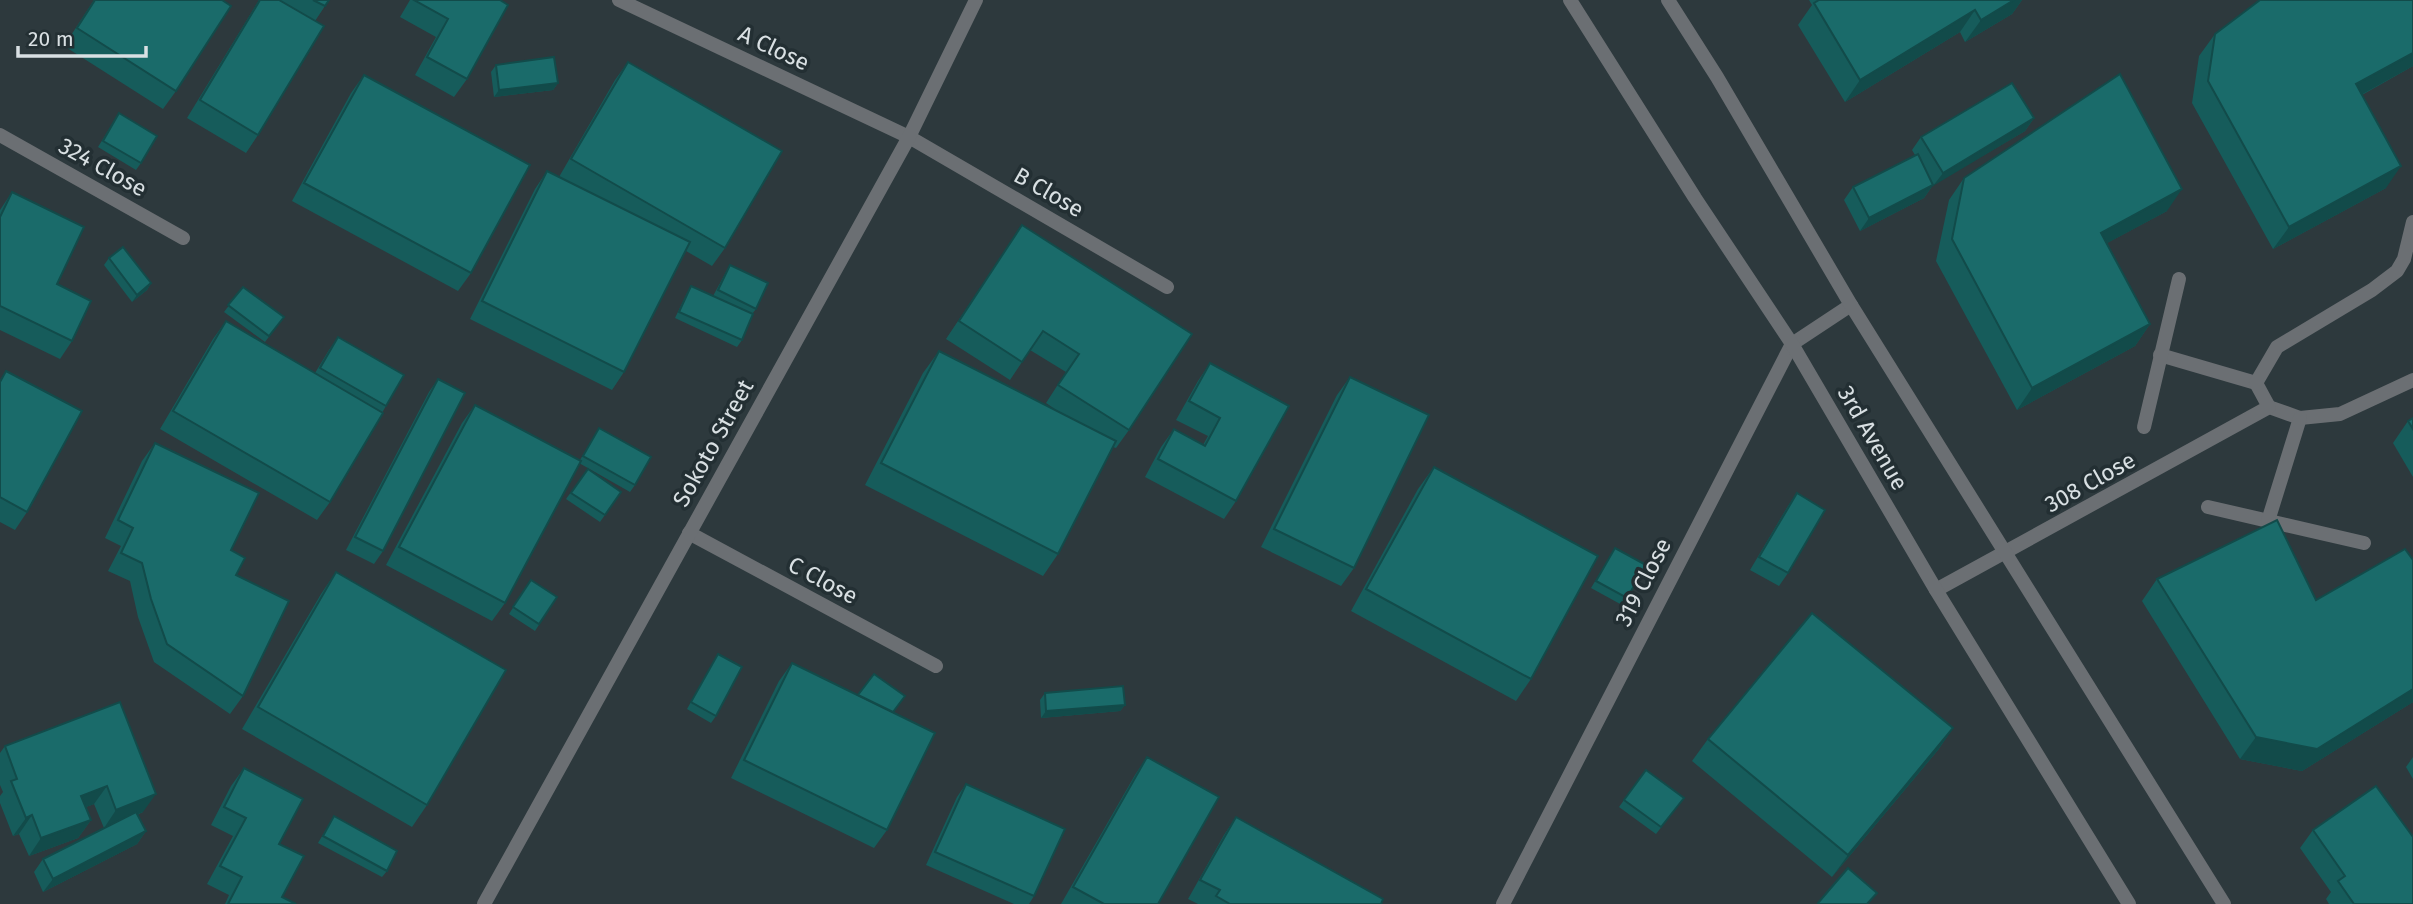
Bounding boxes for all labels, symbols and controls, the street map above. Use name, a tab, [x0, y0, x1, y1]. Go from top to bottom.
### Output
scale bar	[18, 14, 145, 58]
street label: A Close	[734, 19, 814, 77]
text: 20 m	[28, 26, 74, 52]
street label: 324 Close	[54, 131, 152, 203]
street label: B Close	[1009, 161, 1089, 223]
street label: Sokoto Street	[667, 374, 760, 511]
street label: 3rd Avenue	[1832, 381, 1914, 495]
street label: 308 Close	[2040, 446, 2140, 518]
street label: 319 Close	[1609, 533, 1677, 631]
street label: C Close	[783, 550, 863, 610]

